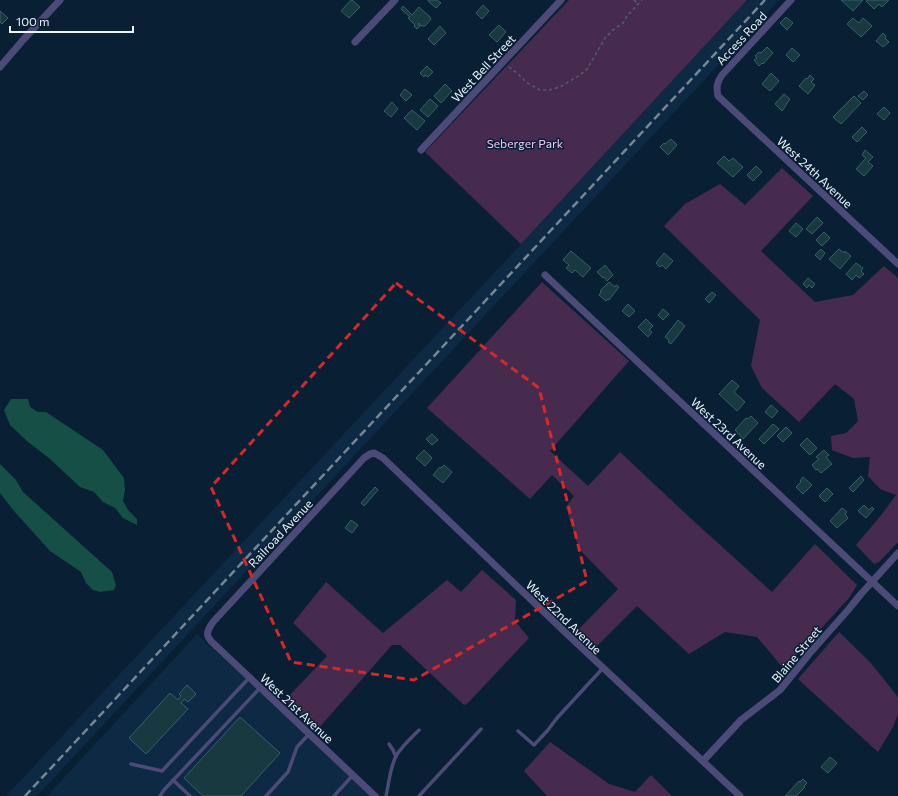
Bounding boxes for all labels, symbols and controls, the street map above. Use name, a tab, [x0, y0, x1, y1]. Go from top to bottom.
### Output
scale bar	[10, 8, 133, 34]
street label: Access Road	[713, 9, 769, 67]
text: 100 m	[16, 14, 50, 28]
street label: West Bell Street	[448, 31, 518, 105]
street label: West 24th Avenue	[774, 133, 856, 211]
park label: Seberger Park	[487, 136, 564, 150]
street label: West 23rd Avenue	[688, 395, 770, 471]
street label: Railroad Avenue	[245, 496, 315, 570]
street label: West 22nd Avenue	[523, 577, 605, 657]
street label: Blaine Street	[768, 623, 824, 685]
street label: West 21st Avenue	[258, 671, 336, 745]

